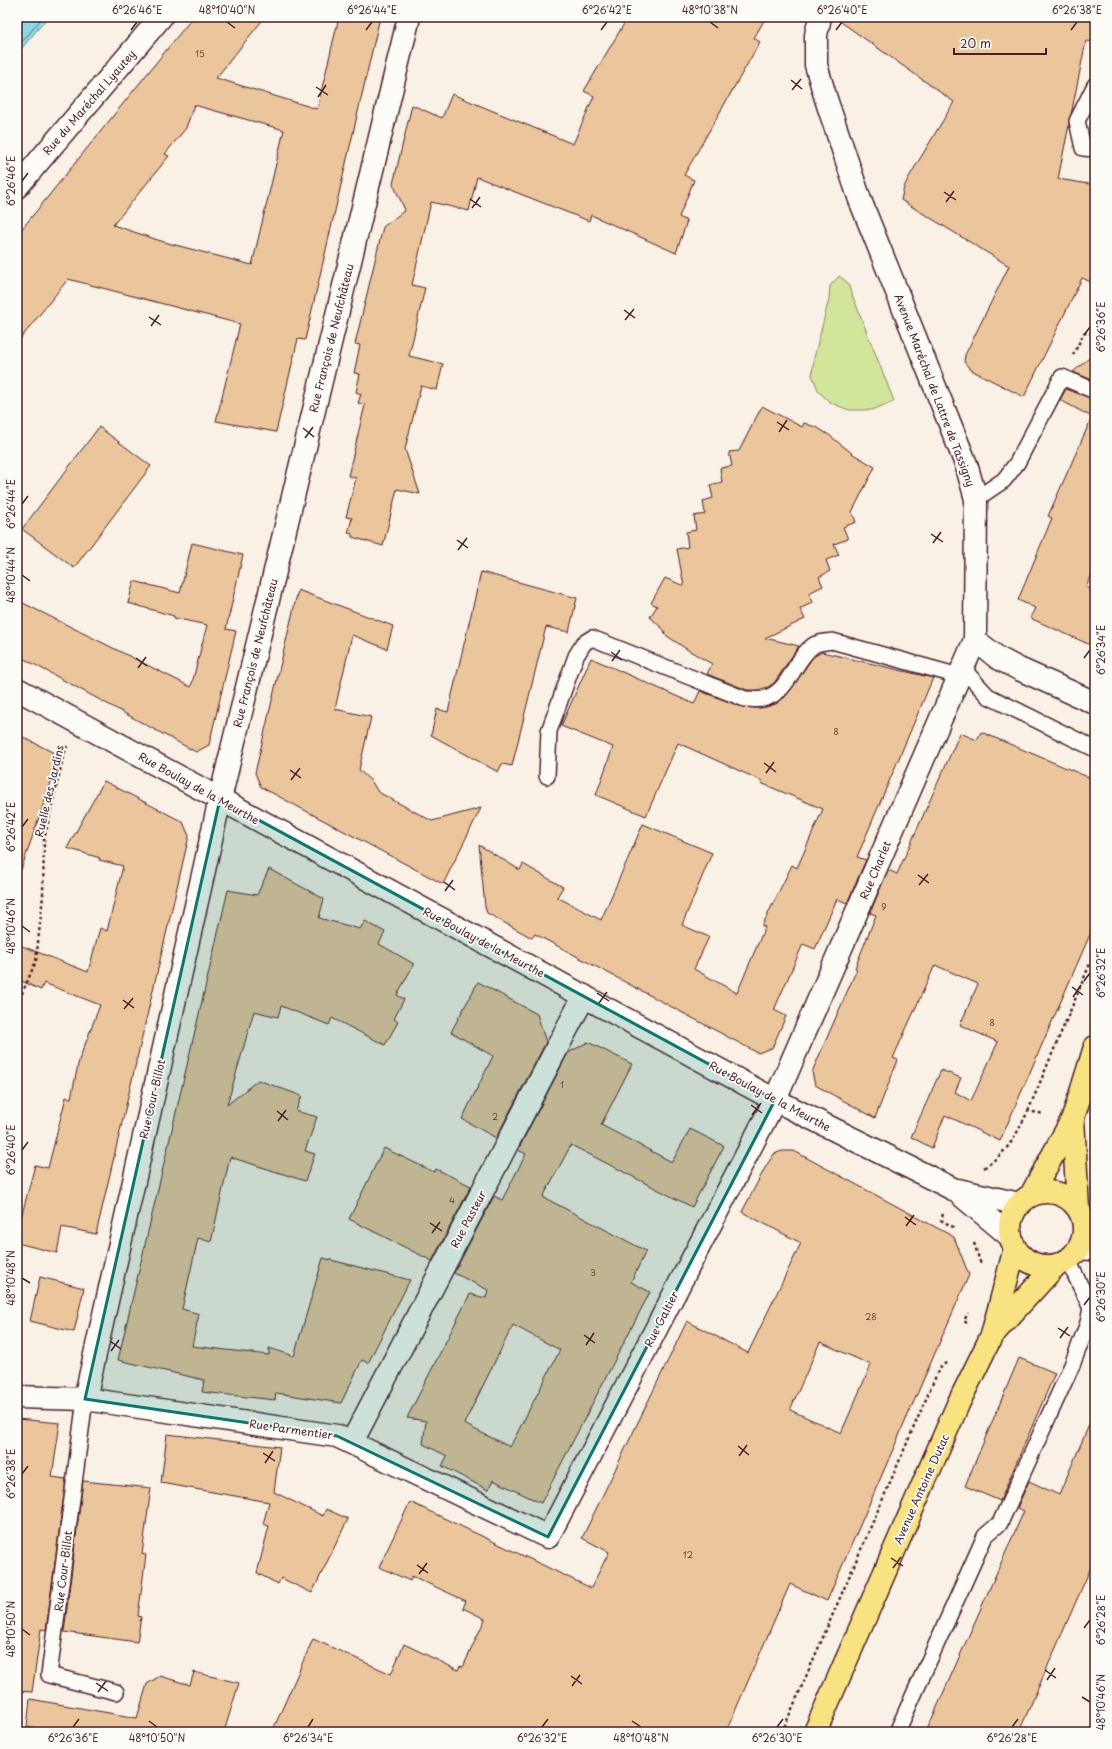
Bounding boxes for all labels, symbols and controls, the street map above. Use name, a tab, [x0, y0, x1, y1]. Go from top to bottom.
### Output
text: 6°26'46"E	[112, 2, 162, 17]
text: 48°10'40"N	[199, 2, 255, 17]
text: 6°26'44"E	[347, 2, 397, 17]
text: 6°26'42"E	[582, 2, 632, 17]
text: 48°10'38"N	[682, 2, 738, 17]
text: 6°26'40"E	[817, 2, 868, 17]
text: 6°26'38"E	[1052, 2, 1102, 17]
scale bar	[954, 30, 1046, 56]
text: 20 m	[960, 34, 991, 52]
street label: Rue du Maréchal Lyautey	[38, 46, 140, 158]
house number: 15	[195, 46, 205, 60]
text: 6°26'46"E	[3, 156, 18, 206]
street label: Rue François de Neufchâteau	[304, 262, 358, 414]
street label: Avenue Maréchal de Lattre de Tassigny	[890, 291, 980, 489]
text: 6°26'36"E	[1093, 302, 1108, 352]
text: 6°26'44"E	[3, 479, 18, 529]
text: 48°10'44"N	[3, 547, 18, 603]
street label: Rue François de Neufchâteau	[228, 577, 282, 729]
text: 6°26'34"E	[1093, 625, 1108, 675]
house number: 8	[833, 724, 839, 738]
street label: Ruelle des Jardins	[30, 743, 68, 839]
street label: Rue Boulay de la Meurthe	[135, 748, 263, 828]
text: 6°26'42"E	[3, 802, 18, 852]
street label: Rue Charlet	[855, 837, 895, 902]
text: 48°10'46"N	[3, 898, 18, 954]
house number: 9	[881, 899, 887, 913]
street label: Rue Boulay de la Meurthe	[420, 903, 548, 981]
text: 6°26'32"E	[1093, 948, 1108, 998]
house number: 8	[989, 1015, 995, 1029]
street label: Rue Cour-Billot	[135, 1057, 170, 1140]
street label: Rue Boulay de la Meurthe	[706, 1057, 834, 1135]
house number: 1	[560, 1077, 564, 1091]
house number: 2	[492, 1109, 498, 1123]
text: 6°26'40"E	[3, 1125, 18, 1176]
street label: Rue Pasteur	[446, 1186, 491, 1251]
house number: 4	[449, 1193, 455, 1207]
text: 48°10'48"N	[3, 1250, 18, 1306]
house number: 3	[590, 1265, 596, 1279]
text: 6°26'30"E	[1093, 1271, 1108, 1323]
street label: Rue Galtier	[640, 1288, 682, 1350]
house number: 28	[865, 1309, 877, 1323]
street label: Rue Parmentier	[248, 1415, 334, 1443]
street label: Avenue Antoine Dutac	[889, 1431, 953, 1547]
text: 6°26'38"E	[3, 1449, 18, 1499]
street label: Rue Cour-Billot	[50, 1529, 76, 1612]
house number: 12	[683, 1547, 693, 1561]
text: 6°26'28"E	[1093, 1595, 1108, 1645]
text: 48°10'50"N	[3, 1601, 18, 1657]
text: 48°10'46"N	[1093, 1674, 1108, 1730]
text: 6°26'36"E	[48, 1730, 98, 1745]
text: 48°10'50"N	[129, 1730, 185, 1745]
text: 6°26'34"E	[283, 1730, 333, 1745]
text: 6°26'32"E	[517, 1730, 567, 1745]
text: 48°10'48"N	[613, 1730, 669, 1745]
text: 6°26'30"E	[751, 1730, 803, 1745]
text: 6°26'28"E	[987, 1730, 1037, 1745]

